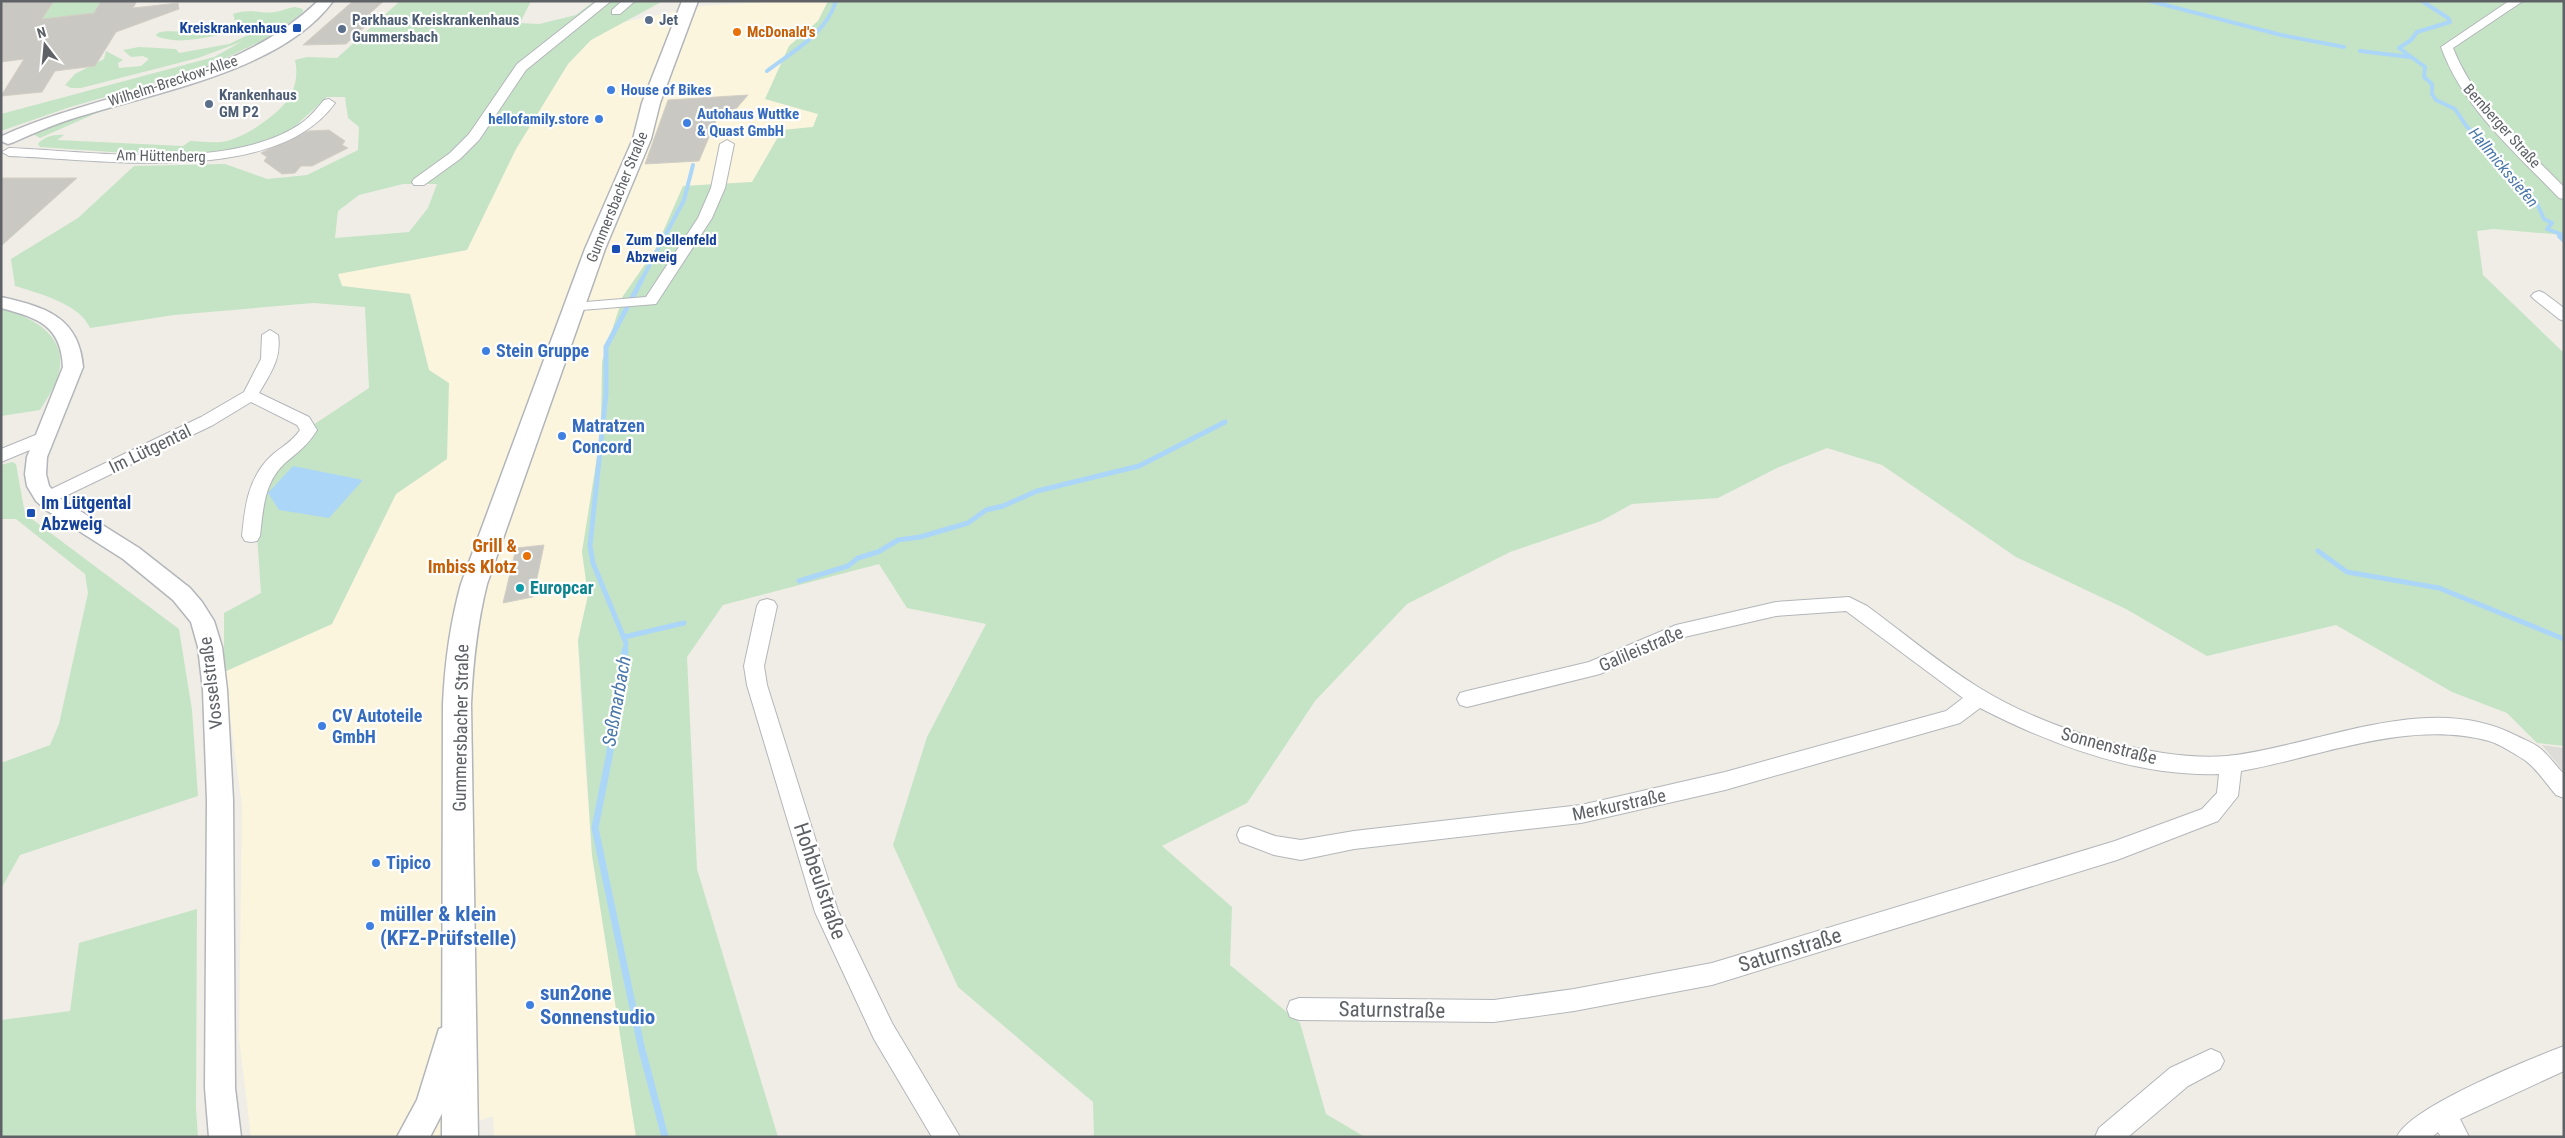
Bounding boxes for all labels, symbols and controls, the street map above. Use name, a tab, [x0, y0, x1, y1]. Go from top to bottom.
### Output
place label: Parkhaus Kreiskrankenhaus Gummersbach	[352, 11, 519, 46]
place label: Jet	[659, 11, 679, 29]
marker: Jet	[643, 14, 655, 26]
place label: Kreiskrankenhaus	[180, 19, 287, 37]
north arrow	[20, 20, 70, 70]
marker: Kreiskrankenhaus	[291, 22, 303, 34]
marker: Parkhaus Kreiskrankenhaus Gummersbach	[336, 23, 348, 35]
place label: McDonald's	[747, 23, 816, 41]
text: N	[35, 24, 48, 41]
marker: McDonald's	[731, 26, 743, 38]
street label: Wilhelm-Breckow-Allee	[106, 52, 240, 110]
street label: Bernberger Straße	[2460, 80, 2544, 172]
place label: House of Bikes	[621, 81, 712, 99]
marker: House of Bikes	[605, 84, 617, 96]
place label: Krankenhaus GM P2	[219, 86, 297, 121]
marker: Krankenhaus GM P2	[203, 98, 215, 110]
place label: Autohaus Wuttke & Quast GmbH	[697, 105, 799, 140]
place label: hellofamily.store	[488, 110, 589, 128]
marker: hellofamily.store	[593, 113, 605, 125]
marker: Autohaus Wuttke & Quast GmbH	[681, 117, 693, 129]
water label: Hallmickssiefen	[2465, 124, 2542, 211]
street label: Gummersbacher Straße	[583, 129, 651, 265]
street label: Am Hüttenberg	[116, 146, 206, 166]
place label: Zum Dellenfeld Abzweig	[626, 231, 717, 266]
marker: Zum Dellenfeld Abzweig	[610, 243, 622, 255]
place label: Stein Gruppe	[496, 340, 590, 361]
marker: Stein Gruppe	[480, 345, 492, 357]
place label: Matratzen Concord	[572, 415, 645, 457]
street label: Im Lütgental	[105, 420, 194, 477]
marker: Matratzen Concord	[556, 430, 568, 442]
place label: Im Lütgental Abzweig	[41, 492, 131, 534]
marker: Im Lütgental Abzweig	[25, 507, 37, 519]
place label: Grill & Imbiss Klotz	[428, 535, 518, 577]
marker: Grill & Imbiss Klotz	[521, 550, 533, 562]
place label: Europcar	[530, 577, 594, 598]
marker: Europcar	[514, 582, 526, 594]
street label: Galileistraße	[1596, 621, 1686, 676]
street label: Vosselstraße	[194, 636, 227, 730]
street label: Gummersbacher Straße	[449, 644, 472, 812]
water label: Seßmarbach	[597, 654, 636, 748]
place label: CV Autoteile GmbH	[332, 705, 423, 747]
marker: CV Autoteile GmbH	[316, 720, 328, 732]
street label: Sonnenstraße	[2059, 723, 2159, 768]
street label: Merkurstraße	[1570, 784, 1668, 825]
street label: Hohbeulstraße	[789, 820, 851, 942]
place label: Tipico	[386, 852, 431, 873]
marker: Tipico	[370, 857, 382, 869]
place label: müller & klein (KFZ-Prüfstelle)	[380, 902, 517, 950]
marker: müller & klein (KFZ-Prüfstelle)	[364, 920, 376, 932]
street label: Saturnstraße	[1736, 923, 1845, 977]
place label: sun2one Sonnenstudio	[540, 981, 655, 1029]
street label: Saturnstraße	[1339, 997, 1446, 1023]
marker: sun2one Sonnenstudio	[524, 999, 536, 1011]

